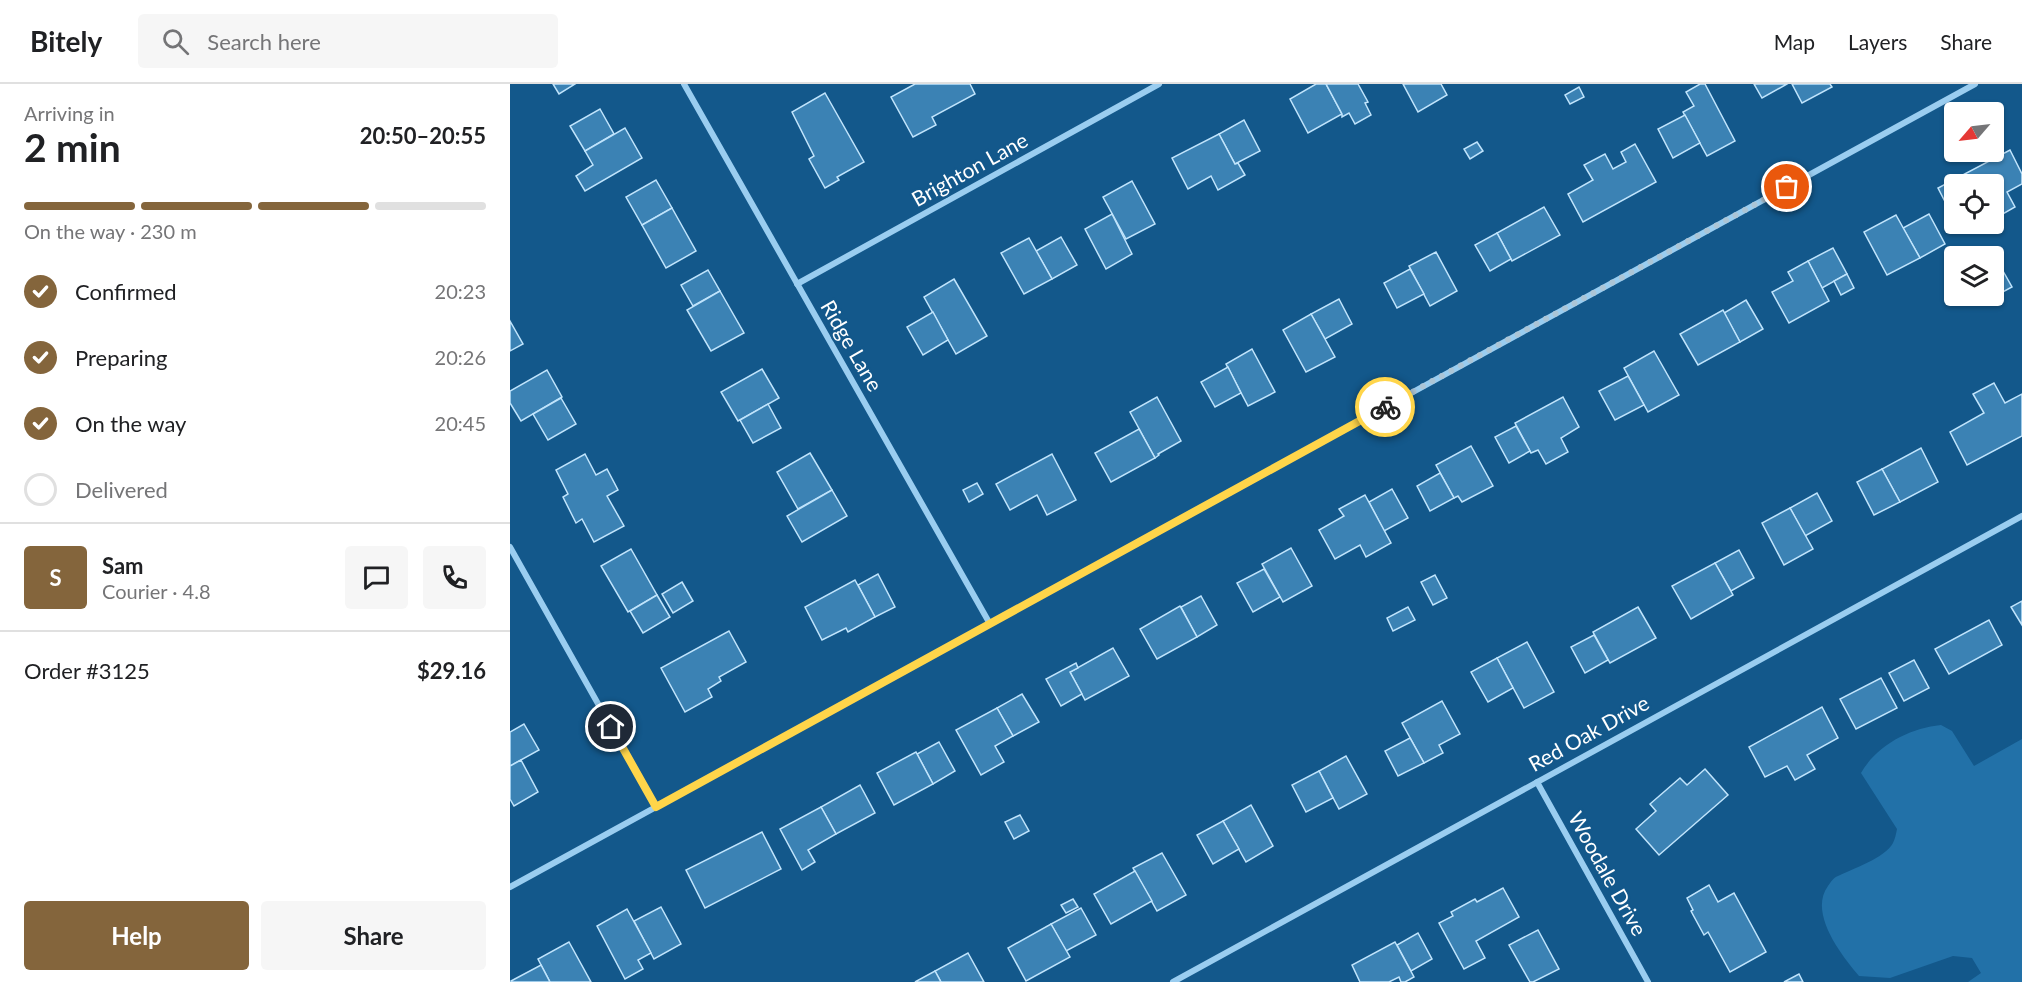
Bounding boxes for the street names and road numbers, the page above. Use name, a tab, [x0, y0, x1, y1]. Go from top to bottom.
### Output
street label: Brighton Lane	[907, 126, 1032, 211]
street label: Ridge Lane	[816, 295, 888, 395]
street label: Red Oak Drive	[1524, 689, 1653, 776]
street label: Woodale Drive	[1564, 807, 1653, 940]

